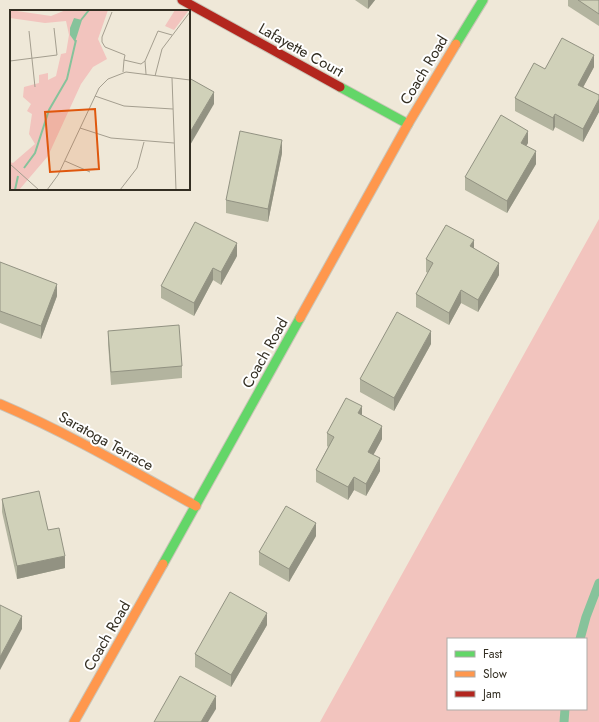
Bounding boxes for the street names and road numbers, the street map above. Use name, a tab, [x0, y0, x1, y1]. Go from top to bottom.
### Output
street label: Lafayette Court	[255, 18, 348, 83]
street label: Coach Road	[395, 31, 453, 109]
street label: Coach Road	[237, 314, 293, 392]
street label: Saratoga Terrace	[55, 406, 158, 476]
street label: Coach Road	[78, 597, 136, 675]

